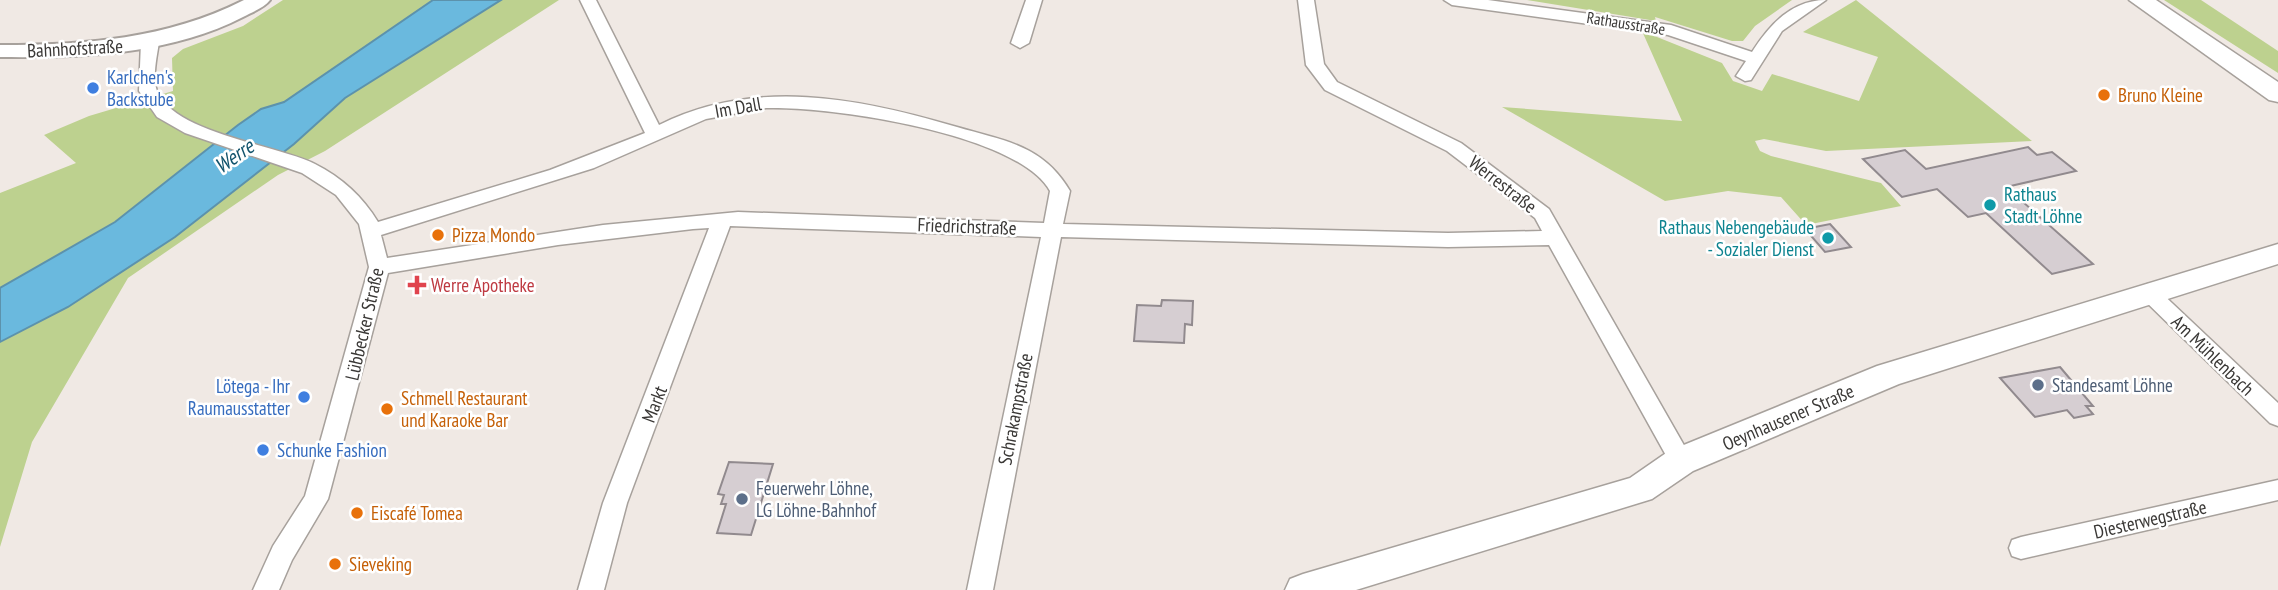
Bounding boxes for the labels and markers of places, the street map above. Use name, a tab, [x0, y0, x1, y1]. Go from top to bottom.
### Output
place label: Karlchen's Backstube	[107, 65, 174, 111]
marker: Karlchen's Backstube	[85, 80, 101, 96]
place label: Bruno Kleine	[2118, 83, 2203, 107]
marker: Bruno Kleine	[2096, 87, 2112, 103]
place label: Rathaus Stadt Löhne	[2004, 182, 2082, 228]
marker: Rathaus Stadt Löhne	[1982, 197, 1998, 213]
place label: Rathaus Nebengebäude - Sozialer Dienst	[1659, 215, 1815, 261]
place label: Pizza Mondo	[452, 223, 535, 247]
marker: Pizza Mondo	[430, 227, 446, 243]
marker: Rathaus Nebengebäude - Sozialer Dienst	[1820, 230, 1836, 246]
place label: Werre Apotheke	[431, 273, 535, 297]
marker: Werre Apotheke	[409, 277, 425, 293]
place label: Standesamt Löhne	[2052, 373, 2173, 397]
place label: Lötega - Ihr Raumausstatter	[188, 374, 291, 420]
marker: Standesamt Löhne	[2030, 377, 2046, 393]
place label: Schmell Restaurant und Karaoke Bar	[401, 386, 528, 432]
marker: Lötega - Ihr Raumausstatter	[296, 389, 312, 405]
marker: Schmell Restaurant und Karaoke Bar	[379, 401, 395, 417]
place label: Schunke Fashion	[277, 438, 387, 462]
marker: Schunke Fashion	[255, 442, 271, 458]
place label: Feuerwehr Löhne, LG Löhne-Bahnhof	[756, 476, 877, 522]
marker: Feuerwehr Löhne, LG Löhne-Bahnhof	[734, 491, 750, 507]
place label: Eiscafé Tomea	[371, 501, 463, 525]
marker: Eiscafé Tomea	[349, 505, 365, 521]
place label: Sieveking	[349, 552, 412, 576]
marker: Sieveking	[327, 556, 343, 572]

